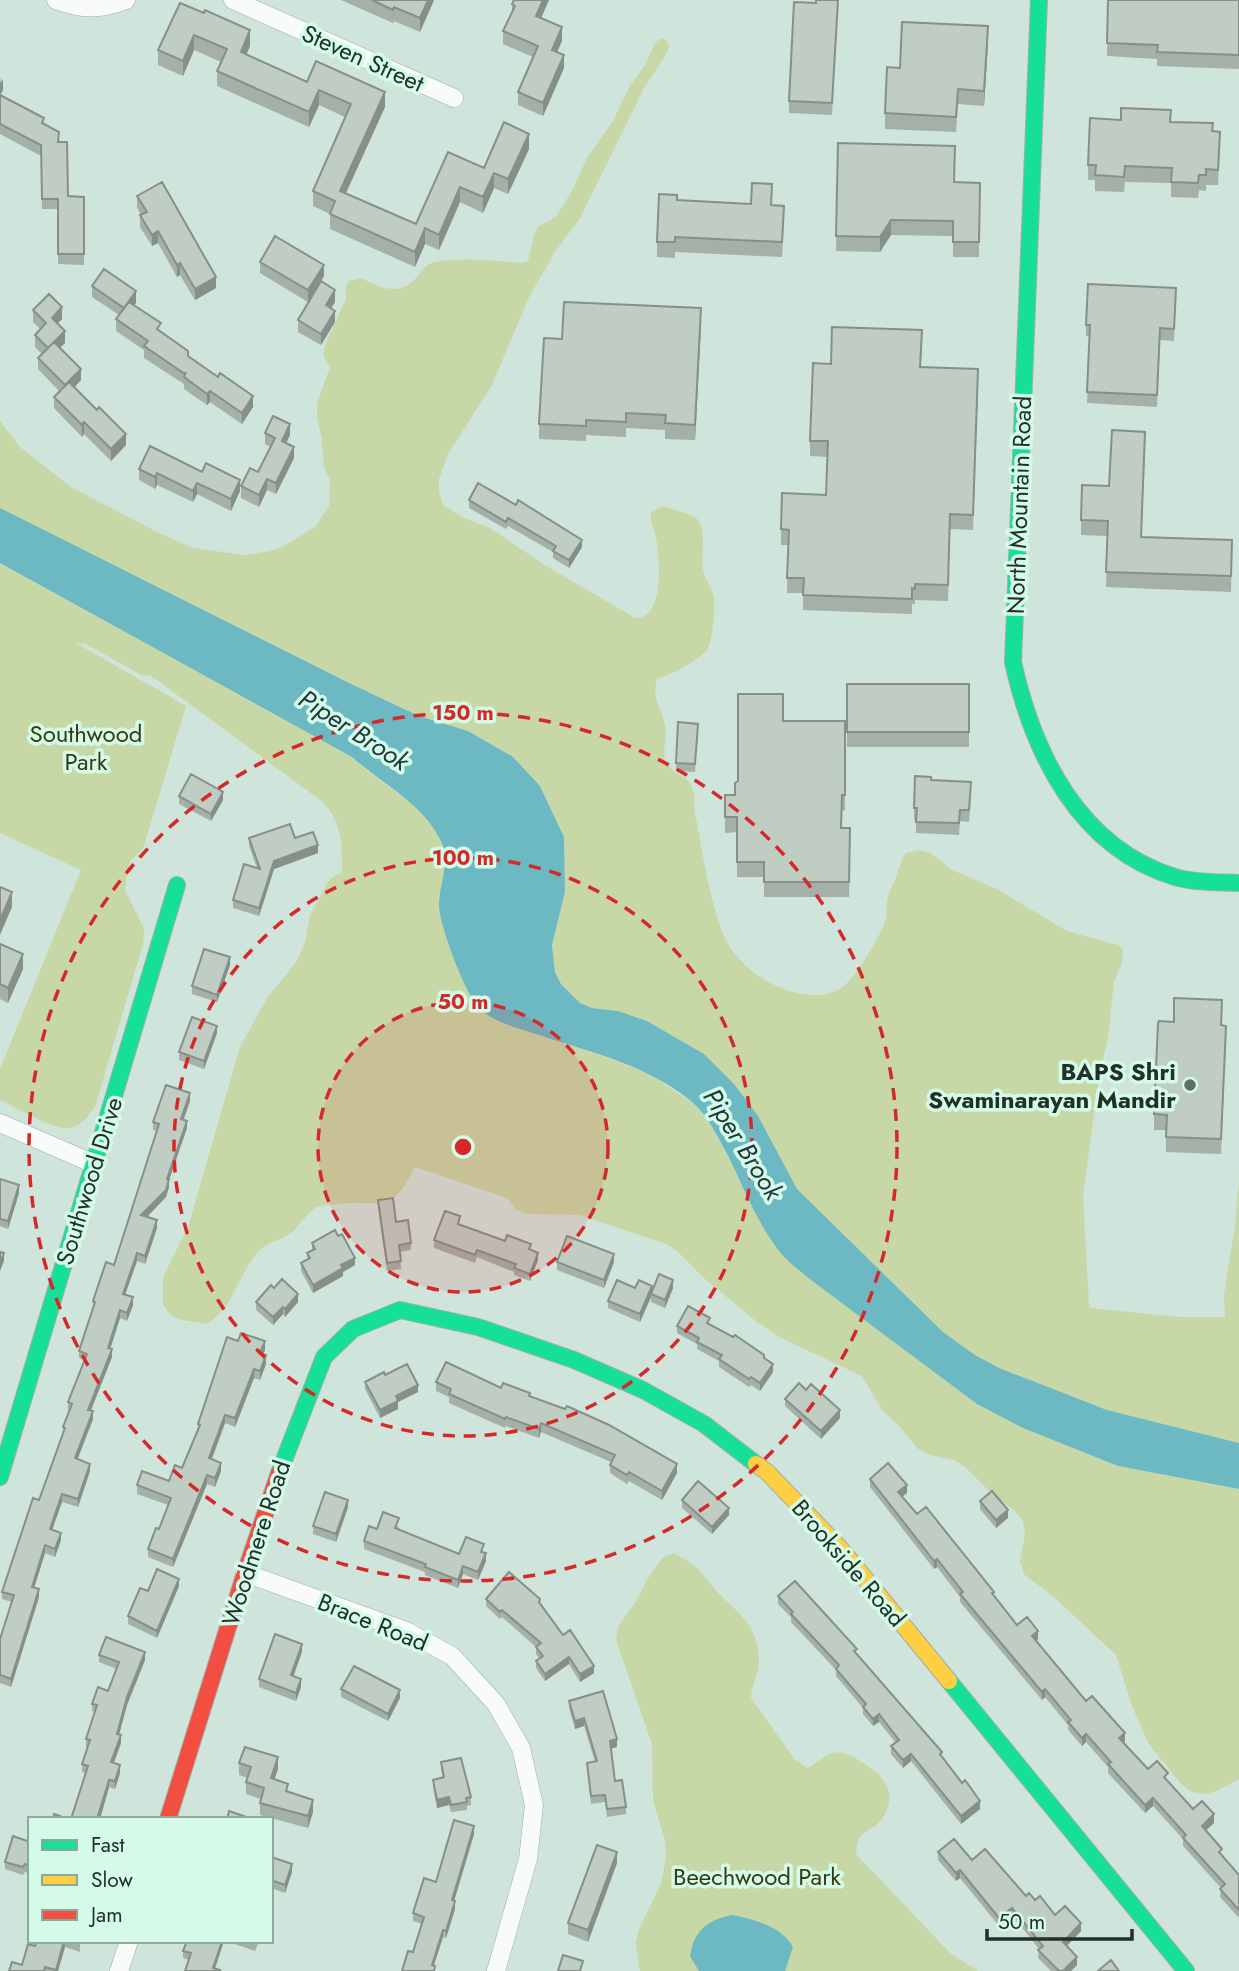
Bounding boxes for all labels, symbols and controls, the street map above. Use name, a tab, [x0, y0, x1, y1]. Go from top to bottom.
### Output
street label: Steven Street	[296, 15, 430, 101]
street label: North Mountain Road	[998, 395, 1040, 615]
water label: Piper Brook	[291, 680, 418, 781]
text: 150 m	[432, 698, 494, 728]
park label: Southwood Park	[30, 716, 142, 779]
text: 100 m	[432, 843, 494, 873]
text: 50 m	[438, 987, 488, 1017]
place label: BAPS Shri Swaminarayan Mandir	[928, 1054, 1176, 1117]
marker: BAPS Shri Swaminarayan Mandir	[1182, 1077, 1198, 1093]
water label: Piper Brook	[694, 1081, 793, 1209]
street label: Southwood Drive	[47, 1093, 131, 1269]
centre of rings	[451, 1135, 475, 1159]
street label: Woodmere Road	[213, 1456, 299, 1630]
street label: Brookside Road	[784, 1492, 914, 1634]
street label: Brace Road	[313, 1584, 433, 1660]
legend	[28, 1817, 273, 1943]
text: Fast	[91, 1830, 124, 1860]
park label: Beechwood Park	[673, 1859, 841, 1894]
text: Slow	[91, 1865, 133, 1895]
scale bar	[987, 1898, 1132, 1942]
text: Jam	[88, 1900, 123, 1930]
text: 50 m	[998, 1907, 1045, 1937]

